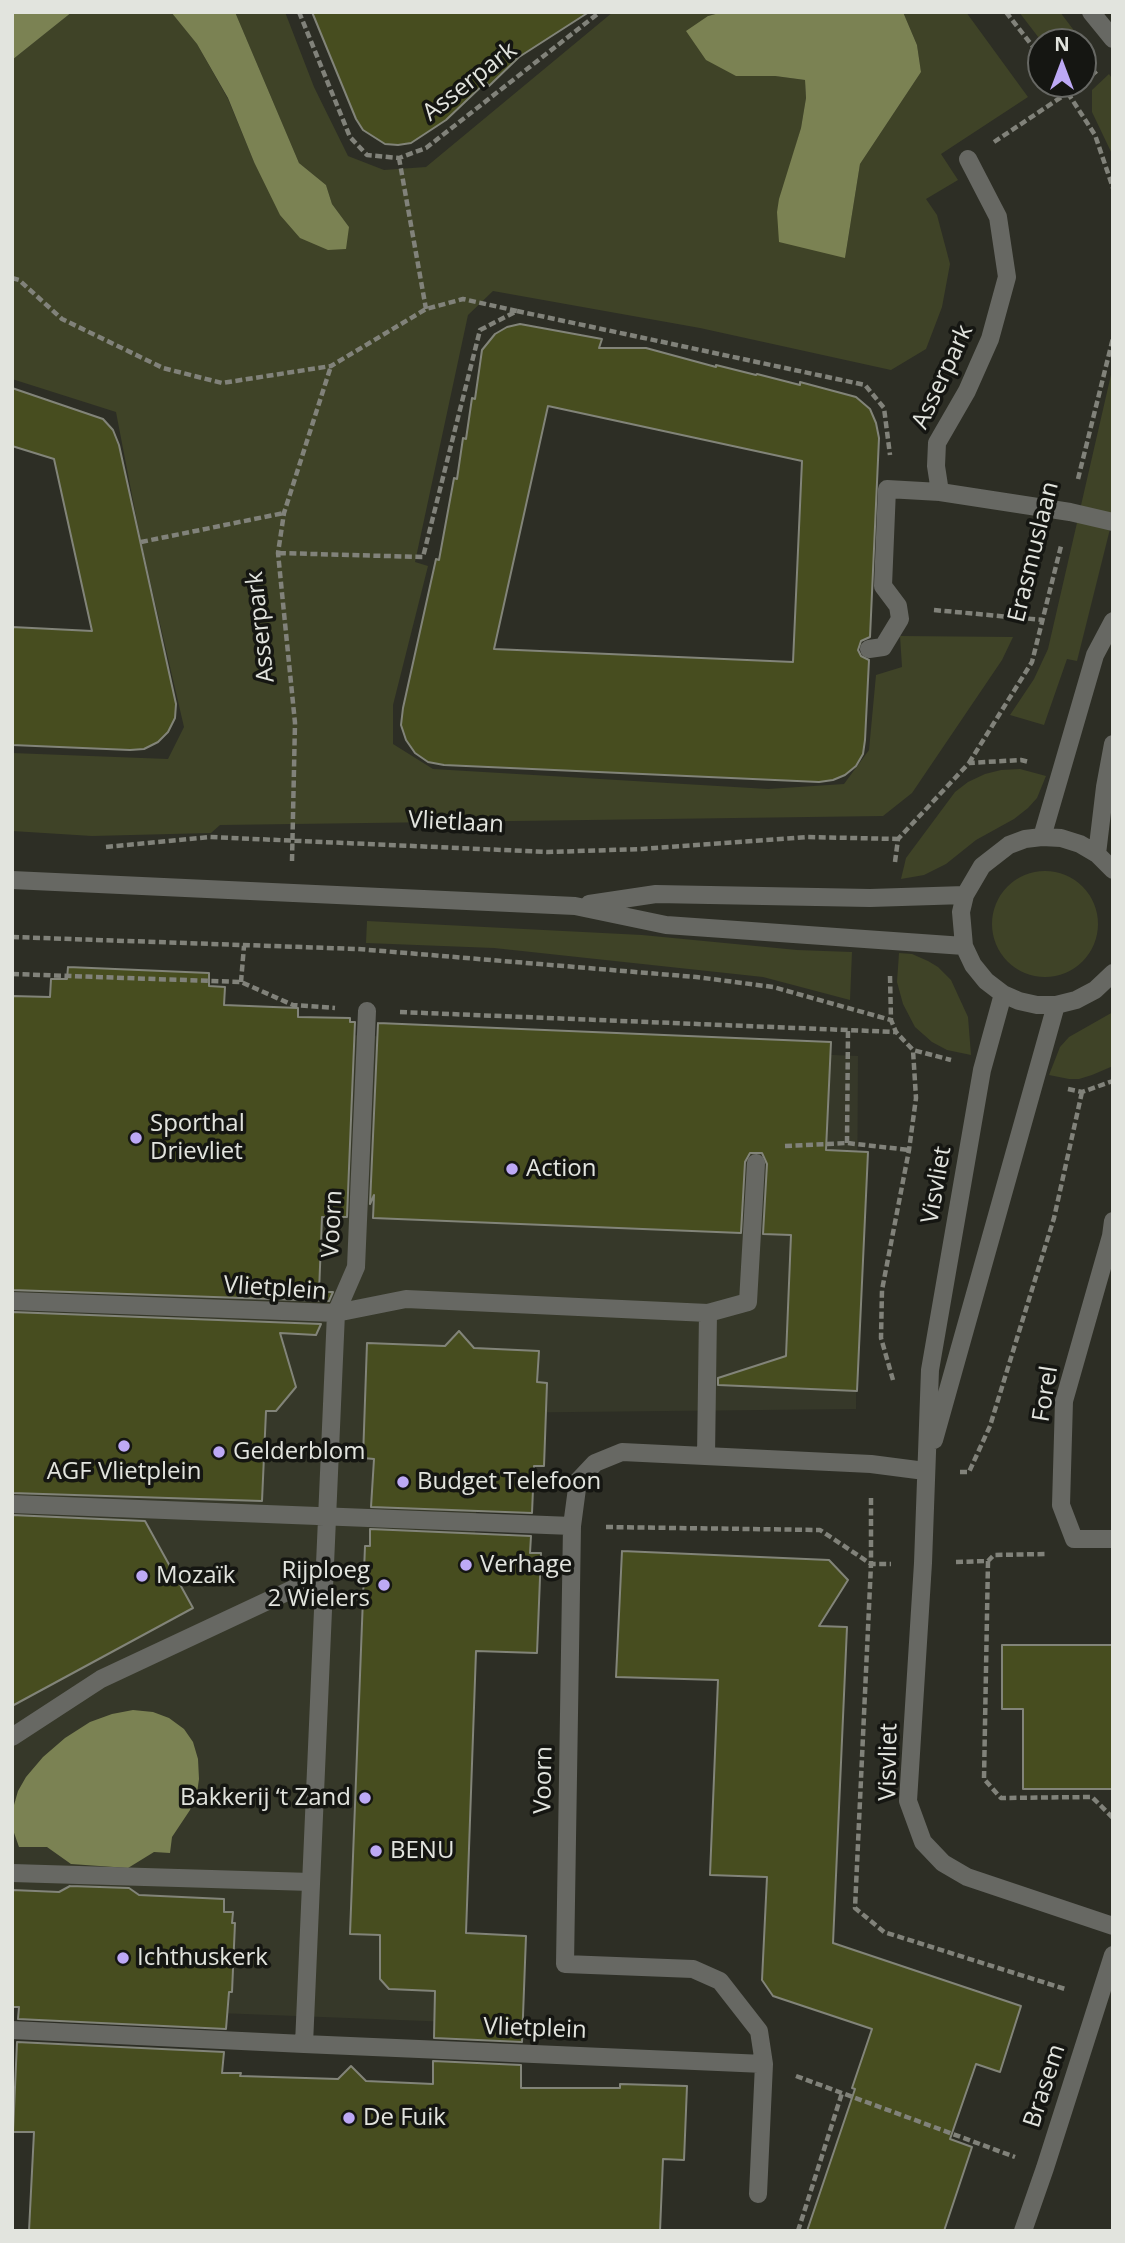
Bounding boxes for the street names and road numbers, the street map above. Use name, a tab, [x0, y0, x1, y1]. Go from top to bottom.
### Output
street label: Asserpark	[417, 36, 523, 128]
street label: Asserpark	[906, 320, 980, 434]
street label: Erasmuslaan	[1003, 479, 1065, 625]
street label: Asserpark	[241, 570, 281, 684]
street label: Vlietlaan	[407, 806, 505, 840]
street label: Visvliet	[916, 1144, 958, 1226]
street label: Voorn	[317, 1189, 349, 1259]
street label: Vlietplein	[222, 1271, 328, 1307]
street label: Forel	[1027, 1364, 1065, 1424]
street label: Visvliet	[874, 1723, 904, 1801]
street label: Voorn	[529, 1746, 559, 1814]
street label: Vlietplein	[483, 2013, 587, 2045]
street label: Brasem	[1018, 2041, 1072, 2131]

